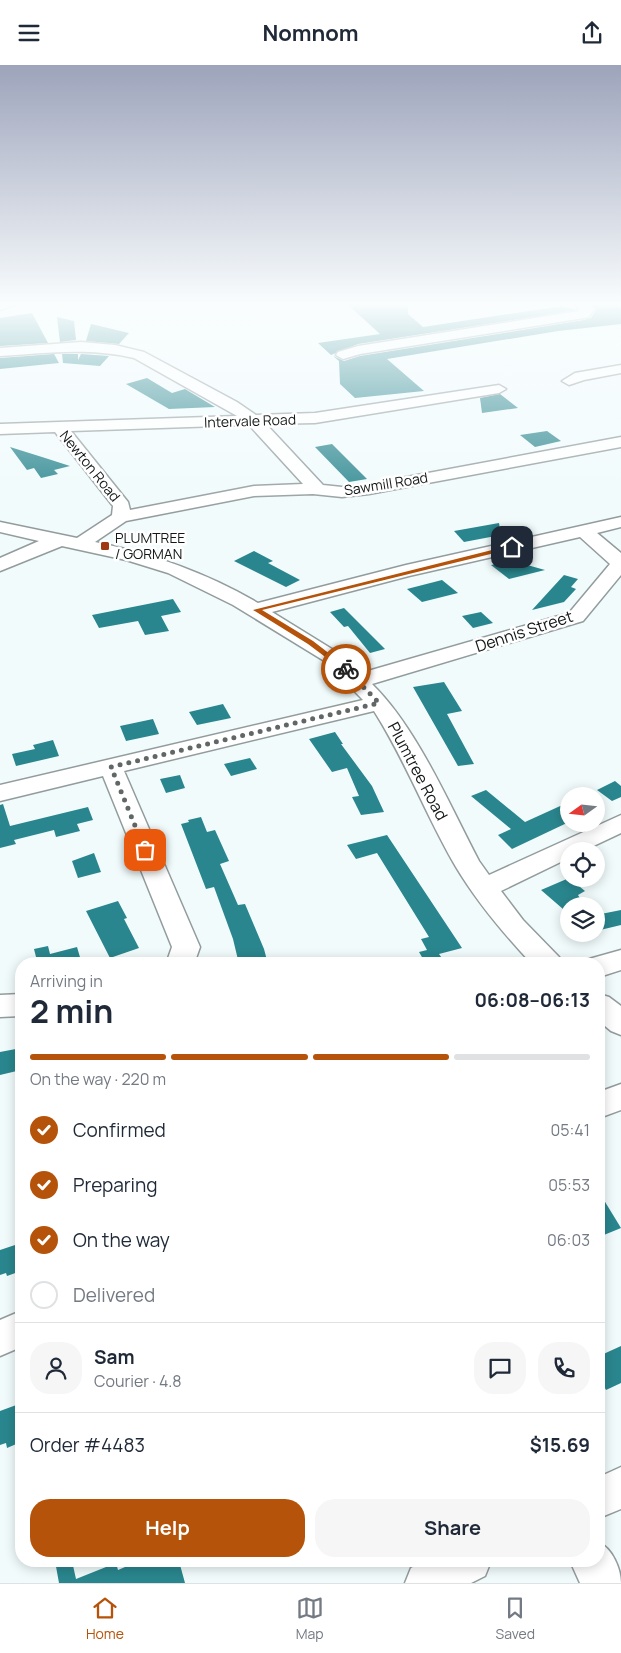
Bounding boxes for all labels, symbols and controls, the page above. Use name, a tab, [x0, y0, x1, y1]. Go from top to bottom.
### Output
text: Nomnom	[262, 18, 359, 48]
icon: menu	[15, 19, 43, 47]
icon: share	[578, 19, 606, 47]
street label: Intervale Road	[204, 409, 296, 432]
street label: Newton Road	[56, 426, 125, 505]
street label: Sawmill Road	[343, 468, 429, 500]
pin	[491, 526, 533, 568]
place label: PLUMTREE / GORMAN	[115, 528, 185, 563]
icon: home	[498, 533, 526, 561]
marker: PLUMTREE / GORMAN	[99, 540, 111, 552]
street label: Dennis Street	[472, 605, 576, 657]
courier	[321, 644, 371, 694]
icon: bike	[332, 655, 360, 683]
street label: Plumtree Road	[383, 718, 453, 824]
north arrow	[560, 787, 605, 833]
map controls	[560, 787, 605, 942]
pin	[124, 829, 166, 871]
icon: bag	[131, 836, 159, 864]
button: locate	[560, 842, 605, 887]
button: layers	[560, 897, 605, 942]
text: Arriving in	[30, 970, 103, 992]
text: 06:08–06:13	[475, 987, 590, 1013]
text: 2 min	[30, 989, 113, 1033]
text: On the way · 220 m	[30, 1068, 166, 1090]
icon: check	[30, 1116, 58, 1144]
text: Confirmed	[73, 1117, 166, 1143]
text: 05:41	[551, 1119, 590, 1141]
icon: check	[30, 1171, 58, 1199]
text: Preparing	[73, 1172, 158, 1198]
text: 05:53	[548, 1174, 590, 1196]
icon: check	[30, 1226, 58, 1254]
text: On the way	[73, 1227, 170, 1253]
text: 06:03	[547, 1229, 590, 1251]
text: Delivered	[73, 1282, 155, 1308]
button: person	[30, 1342, 82, 1394]
button: chat	[474, 1342, 526, 1394]
button: phone	[538, 1342, 590, 1394]
text: Sam	[94, 1344, 135, 1370]
text: Courier · 4.8	[94, 1370, 182, 1392]
text: Order #4483	[30, 1432, 145, 1458]
text: $15.69	[530, 1432, 590, 1458]
button: Help	[30, 1499, 305, 1557]
button: Share	[315, 1499, 590, 1557]
tab: Home	[86, 1594, 124, 1643]
tab: Map	[296, 1594, 324, 1643]
tab: Saved	[496, 1594, 535, 1643]

